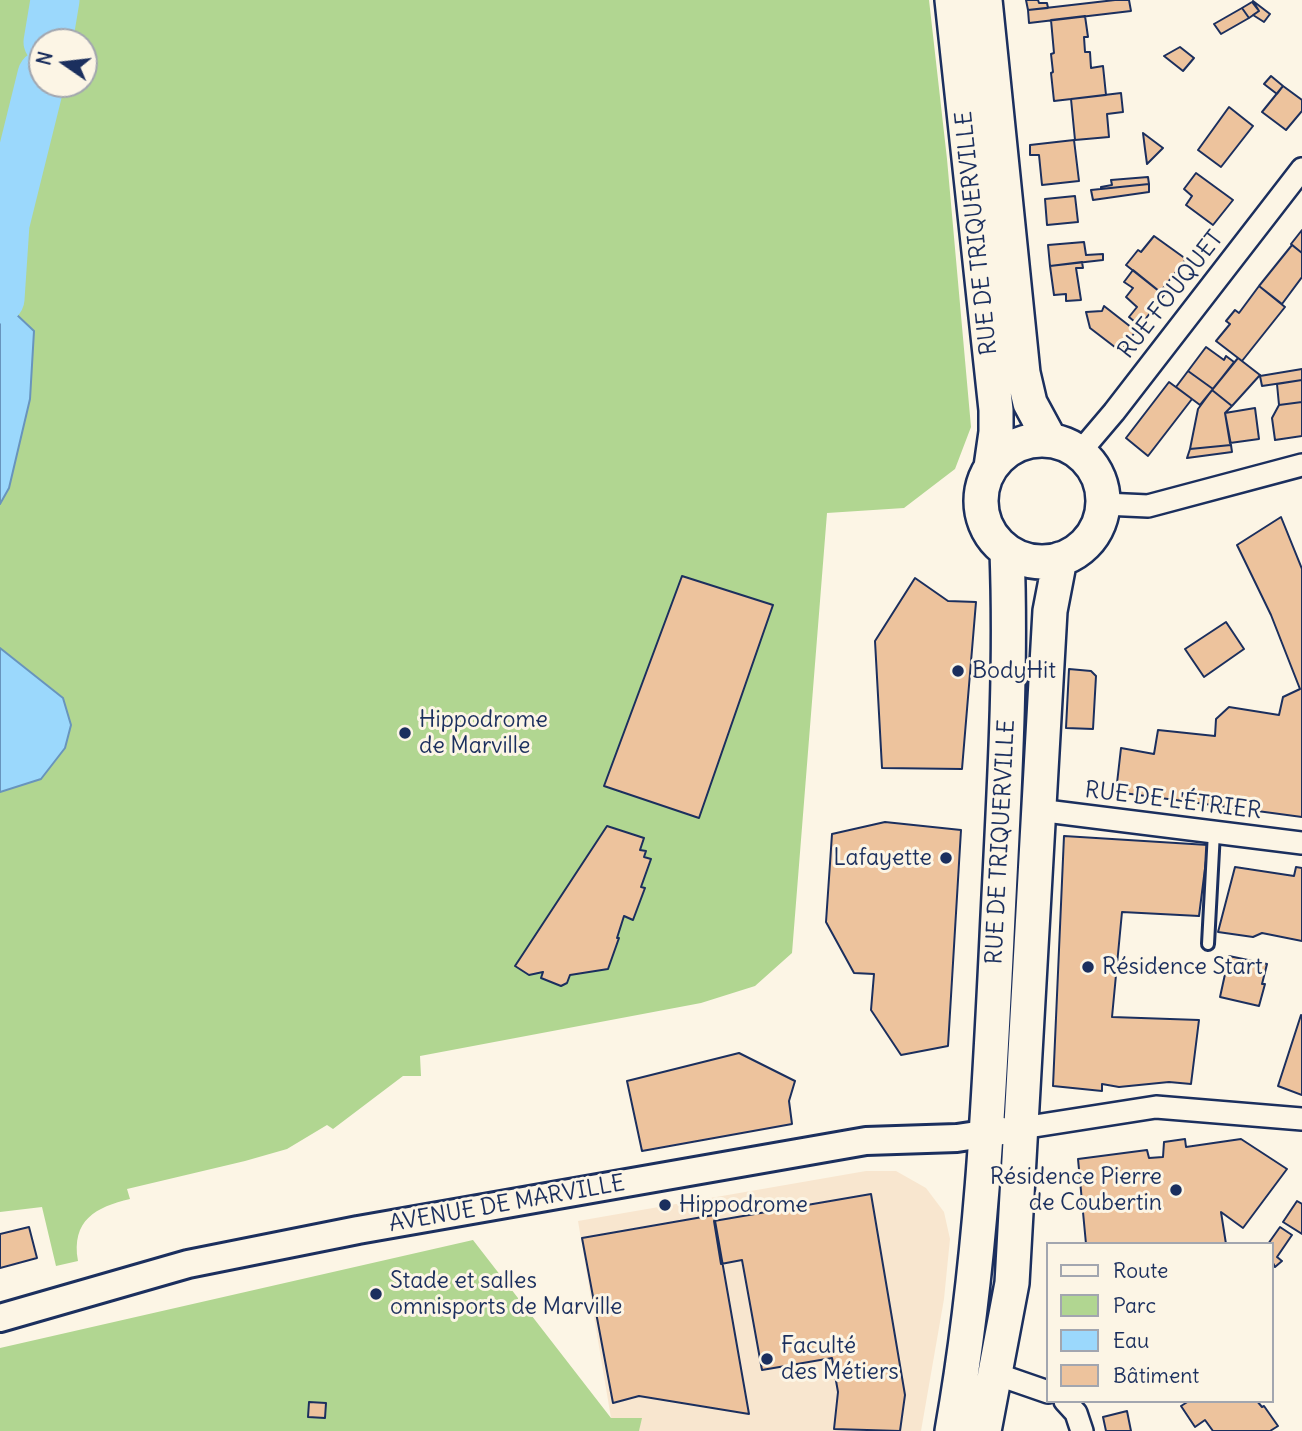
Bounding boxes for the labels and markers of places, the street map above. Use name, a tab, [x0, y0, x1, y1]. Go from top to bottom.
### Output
place label: BodyHit	[972, 657, 1056, 685]
marker: BodyHit	[950, 663, 966, 679]
place label: Hippodrome de Marville	[419, 706, 548, 760]
marker: Hippodrome de Marville	[397, 725, 413, 741]
place label: Lafayette	[833, 844, 932, 872]
marker: Lafayette	[938, 850, 954, 866]
place label: Résidence Start	[1102, 953, 1263, 981]
marker: Résidence Start	[1080, 959, 1096, 975]
place label: Résidence Pierre de Coubertin	[990, 1163, 1162, 1217]
marker: Résidence Pierre de Coubertin	[1168, 1182, 1184, 1198]
place label: Hippodrome	[679, 1191, 808, 1219]
marker: Hippodrome	[657, 1197, 673, 1213]
place label: Stade et salles omnisports de Marville	[390, 1267, 622, 1321]
marker: Stade et salles omnisports de Marville	[368, 1286, 384, 1302]
place label: Faculté des Métiers	[781, 1332, 899, 1386]
marker: Faculté des Métiers	[759, 1351, 775, 1367]

